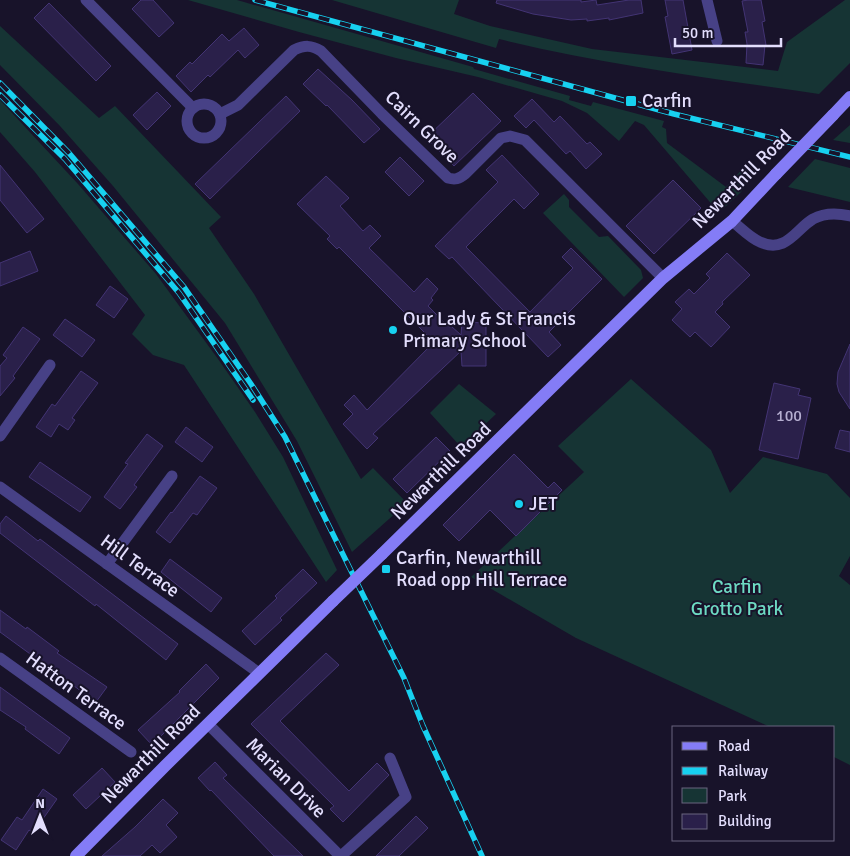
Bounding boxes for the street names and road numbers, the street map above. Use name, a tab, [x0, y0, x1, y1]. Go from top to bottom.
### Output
street label: Cairn Grove	[380, 86, 464, 168]
street label: Newarthill Road	[687, 124, 797, 234]
street label: Newarthill Road	[386, 417, 496, 525]
street label: Hill Terrace	[96, 529, 184, 603]
street label: Hatton Terrace	[21, 646, 131, 736]
street label: Newarthill Road	[96, 699, 206, 809]
street label: Marian Drive	[241, 733, 331, 823]

